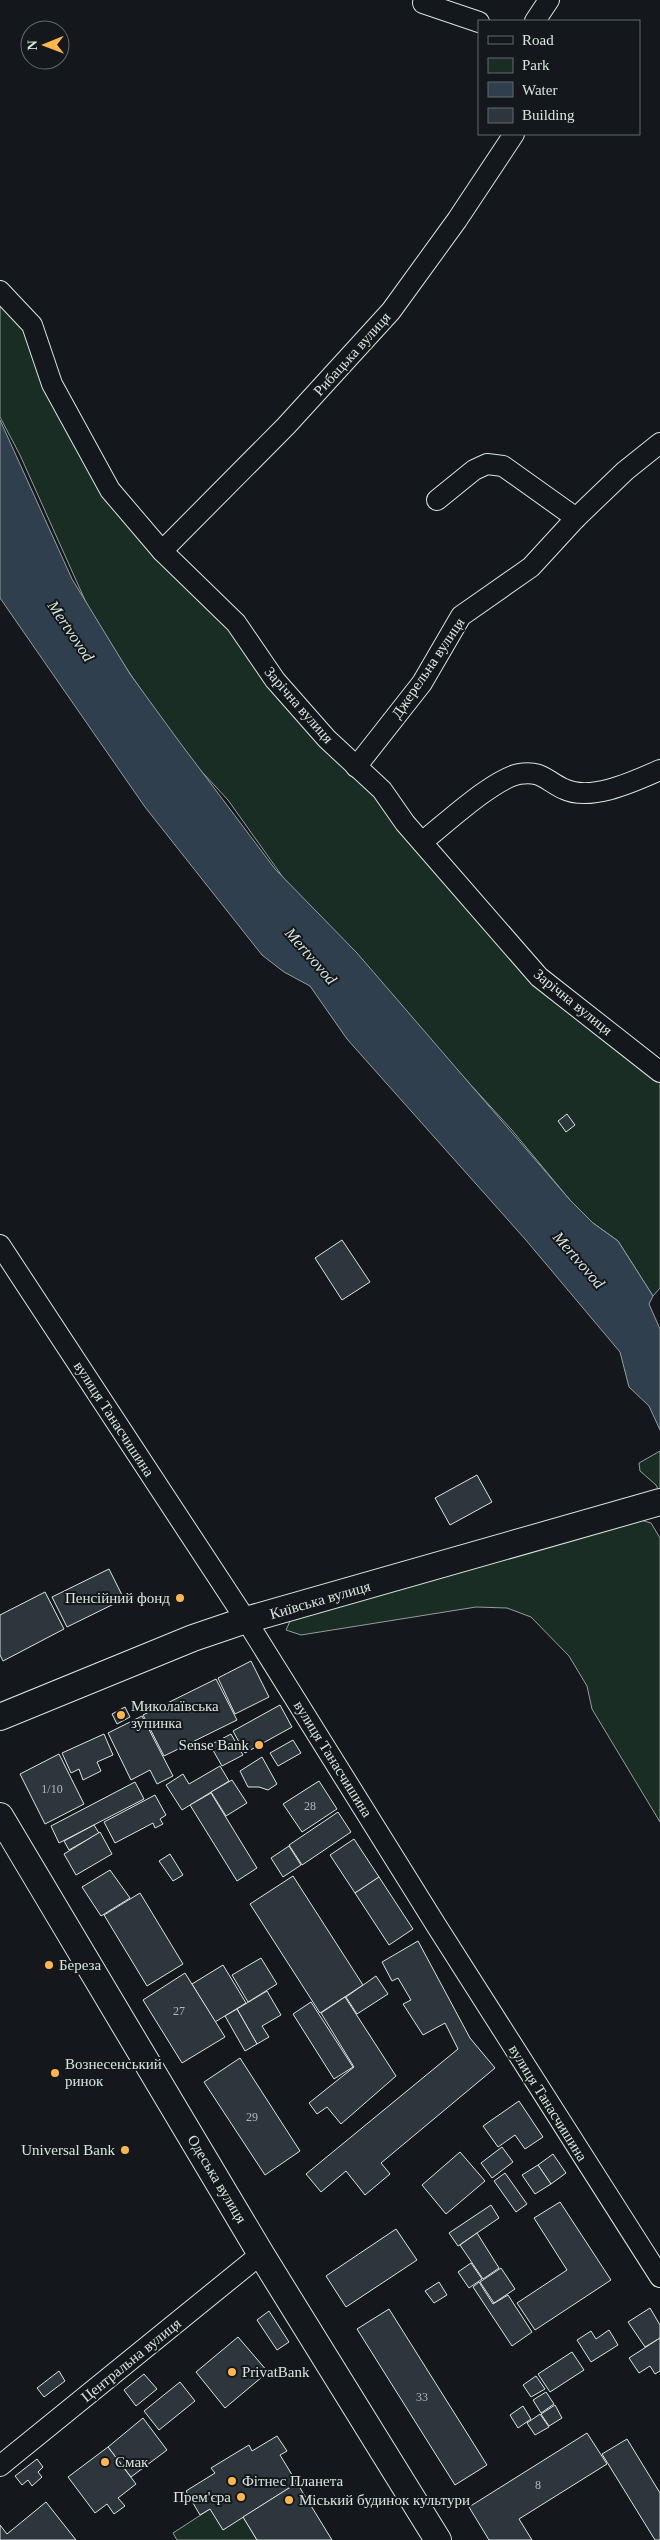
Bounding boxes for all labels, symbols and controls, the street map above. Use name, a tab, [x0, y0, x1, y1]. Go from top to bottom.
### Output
north arrow	[20, 20, 70, 70]
legend	[478, 20, 640, 135]
text: Road	[522, 32, 554, 48]
text: N	[25, 40, 40, 50]
text: Park	[522, 57, 550, 73]
text: Water	[522, 82, 557, 98]
text: Building	[522, 107, 575, 123]
street label: Рибацька вулиця	[310, 309, 394, 399]
water label: Mertvovod	[44, 597, 98, 665]
street label: Джерельна вулиця	[388, 615, 468, 721]
street label: Зарічна вулиця	[262, 664, 336, 746]
water label: Mertvovod	[281, 924, 341, 988]
street label: Зарічна вулиця	[531, 966, 615, 1038]
water label: Mertvovod	[549, 1228, 609, 1292]
street label: вулиця Танасчишина	[71, 1358, 157, 1480]
street label: Київська вулиця	[268, 1578, 372, 1622]
place label: Пенсійний фонд	[65, 1590, 170, 1606]
marker: Пенсійний фонд	[174, 1592, 186, 1604]
place label: Миколаївська зупинка	[131, 1698, 219, 1731]
street label: вулиця Танасчишина	[291, 1698, 375, 1820]
marker: Миколаївська зупинка	[115, 1709, 127, 1721]
place label: Sense Bank	[179, 1737, 249, 1753]
marker: Sense Bank	[253, 1739, 265, 1751]
house number: 1/10	[41, 1782, 63, 1796]
house number: 28	[304, 1799, 316, 1813]
place label: Береза	[59, 1957, 102, 1973]
marker: Береза	[43, 1959, 55, 1971]
house number: 27	[173, 2004, 185, 2018]
street label: вулиця Танасчишина	[506, 2042, 590, 2164]
place label: Вознесенський ринок	[65, 2056, 162, 2089]
marker: Вознесенський ринок	[49, 2067, 61, 2079]
house number: 29	[246, 2110, 258, 2124]
street label: Одеська вулиця	[184, 2132, 250, 2226]
place label: Universal Bank	[21, 2142, 115, 2158]
marker: Universal Bank	[119, 2144, 131, 2156]
street label: Центральна вулиця	[78, 2315, 184, 2405]
place label: PrivatBank	[242, 2364, 310, 2380]
marker: PrivatBank	[226, 2366, 238, 2378]
house number: 33	[416, 2390, 428, 2404]
place label: Смак	[115, 2454, 149, 2470]
marker: Смак	[99, 2456, 111, 2468]
place label: Фітнес Планета	[242, 2473, 343, 2489]
marker: Фітнес Планета	[226, 2475, 238, 2487]
house number: 8	[535, 2478, 541, 2492]
place label: Прем'єра	[173, 2489, 231, 2505]
marker: Прем'єра	[235, 2491, 247, 2503]
place label: Міський будинок культури	[299, 2492, 470, 2508]
marker: Міський будинок культури	[283, 2494, 295, 2506]

